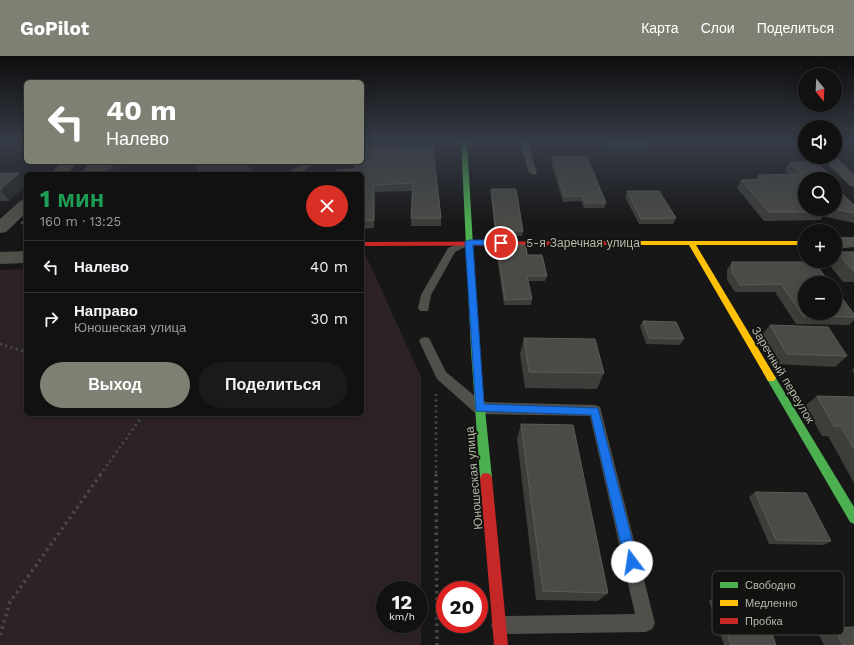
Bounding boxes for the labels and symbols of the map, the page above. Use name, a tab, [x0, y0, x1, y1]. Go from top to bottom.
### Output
north arrow	[798, 68, 842, 112]
pin	[484, 226, 518, 260]
street label: 5-я Заречная улица	[526, 236, 640, 250]
street label: Заречный переулок	[749, 324, 818, 427]
street label: Юношеская улица	[462, 426, 485, 530]
position arrow	[611, 541, 653, 583]
legend	[712, 571, 844, 635]
text: Свободно	[745, 579, 796, 592]
speed limit sign: 20	[436, 581, 488, 633]
text: Медленно	[745, 597, 797, 610]
text: Пробка	[745, 615, 783, 628]

